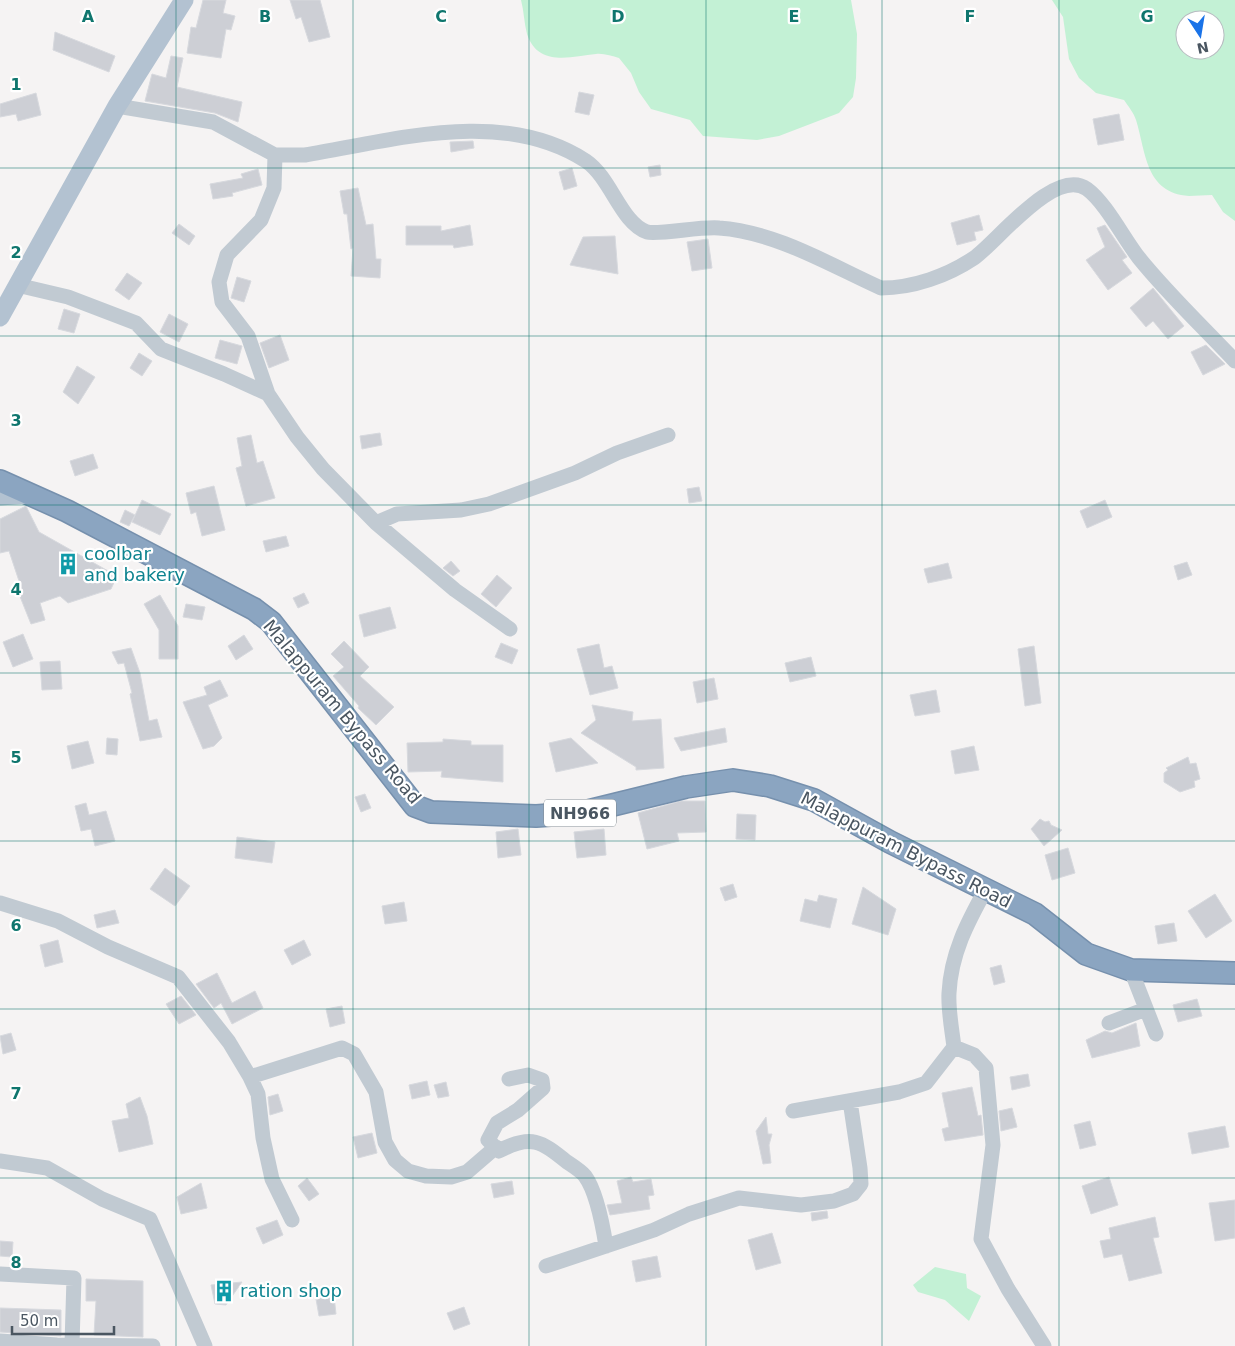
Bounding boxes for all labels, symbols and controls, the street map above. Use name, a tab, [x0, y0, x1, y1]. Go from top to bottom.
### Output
text: A	[82, 7, 95, 26]
text: B	[259, 7, 271, 26]
text: C	[435, 7, 447, 26]
text: D	[611, 7, 625, 26]
text: E	[789, 7, 799, 26]
text: F	[965, 7, 975, 26]
text: G	[1140, 7, 1154, 26]
north arrow	[1175, 10, 1225, 60]
text: N	[1195, 39, 1210, 57]
text: 1	[10, 75, 22, 94]
text: 2	[10, 243, 22, 262]
text: 3	[10, 411, 22, 430]
place label: coolbar and bakery	[84, 543, 185, 585]
building icon: coolbar and bakery	[55, 551, 81, 577]
text: 4	[10, 580, 22, 599]
street label: Malappuram Bypass Road	[259, 615, 426, 808]
text: 5	[10, 748, 22, 767]
street label: Malappuram Bypass Road	[797, 787, 1015, 912]
road number: NH966	[544, 800, 616, 826]
text: 6	[10, 916, 22, 935]
text: 7	[10, 1084, 22, 1103]
text: 8	[10, 1253, 22, 1272]
building icon: ration shop	[211, 1278, 237, 1304]
place label: ration shop	[240, 1280, 342, 1301]
scale bar	[12, 1304, 115, 1336]
text: 50 m	[20, 1312, 58, 1330]

